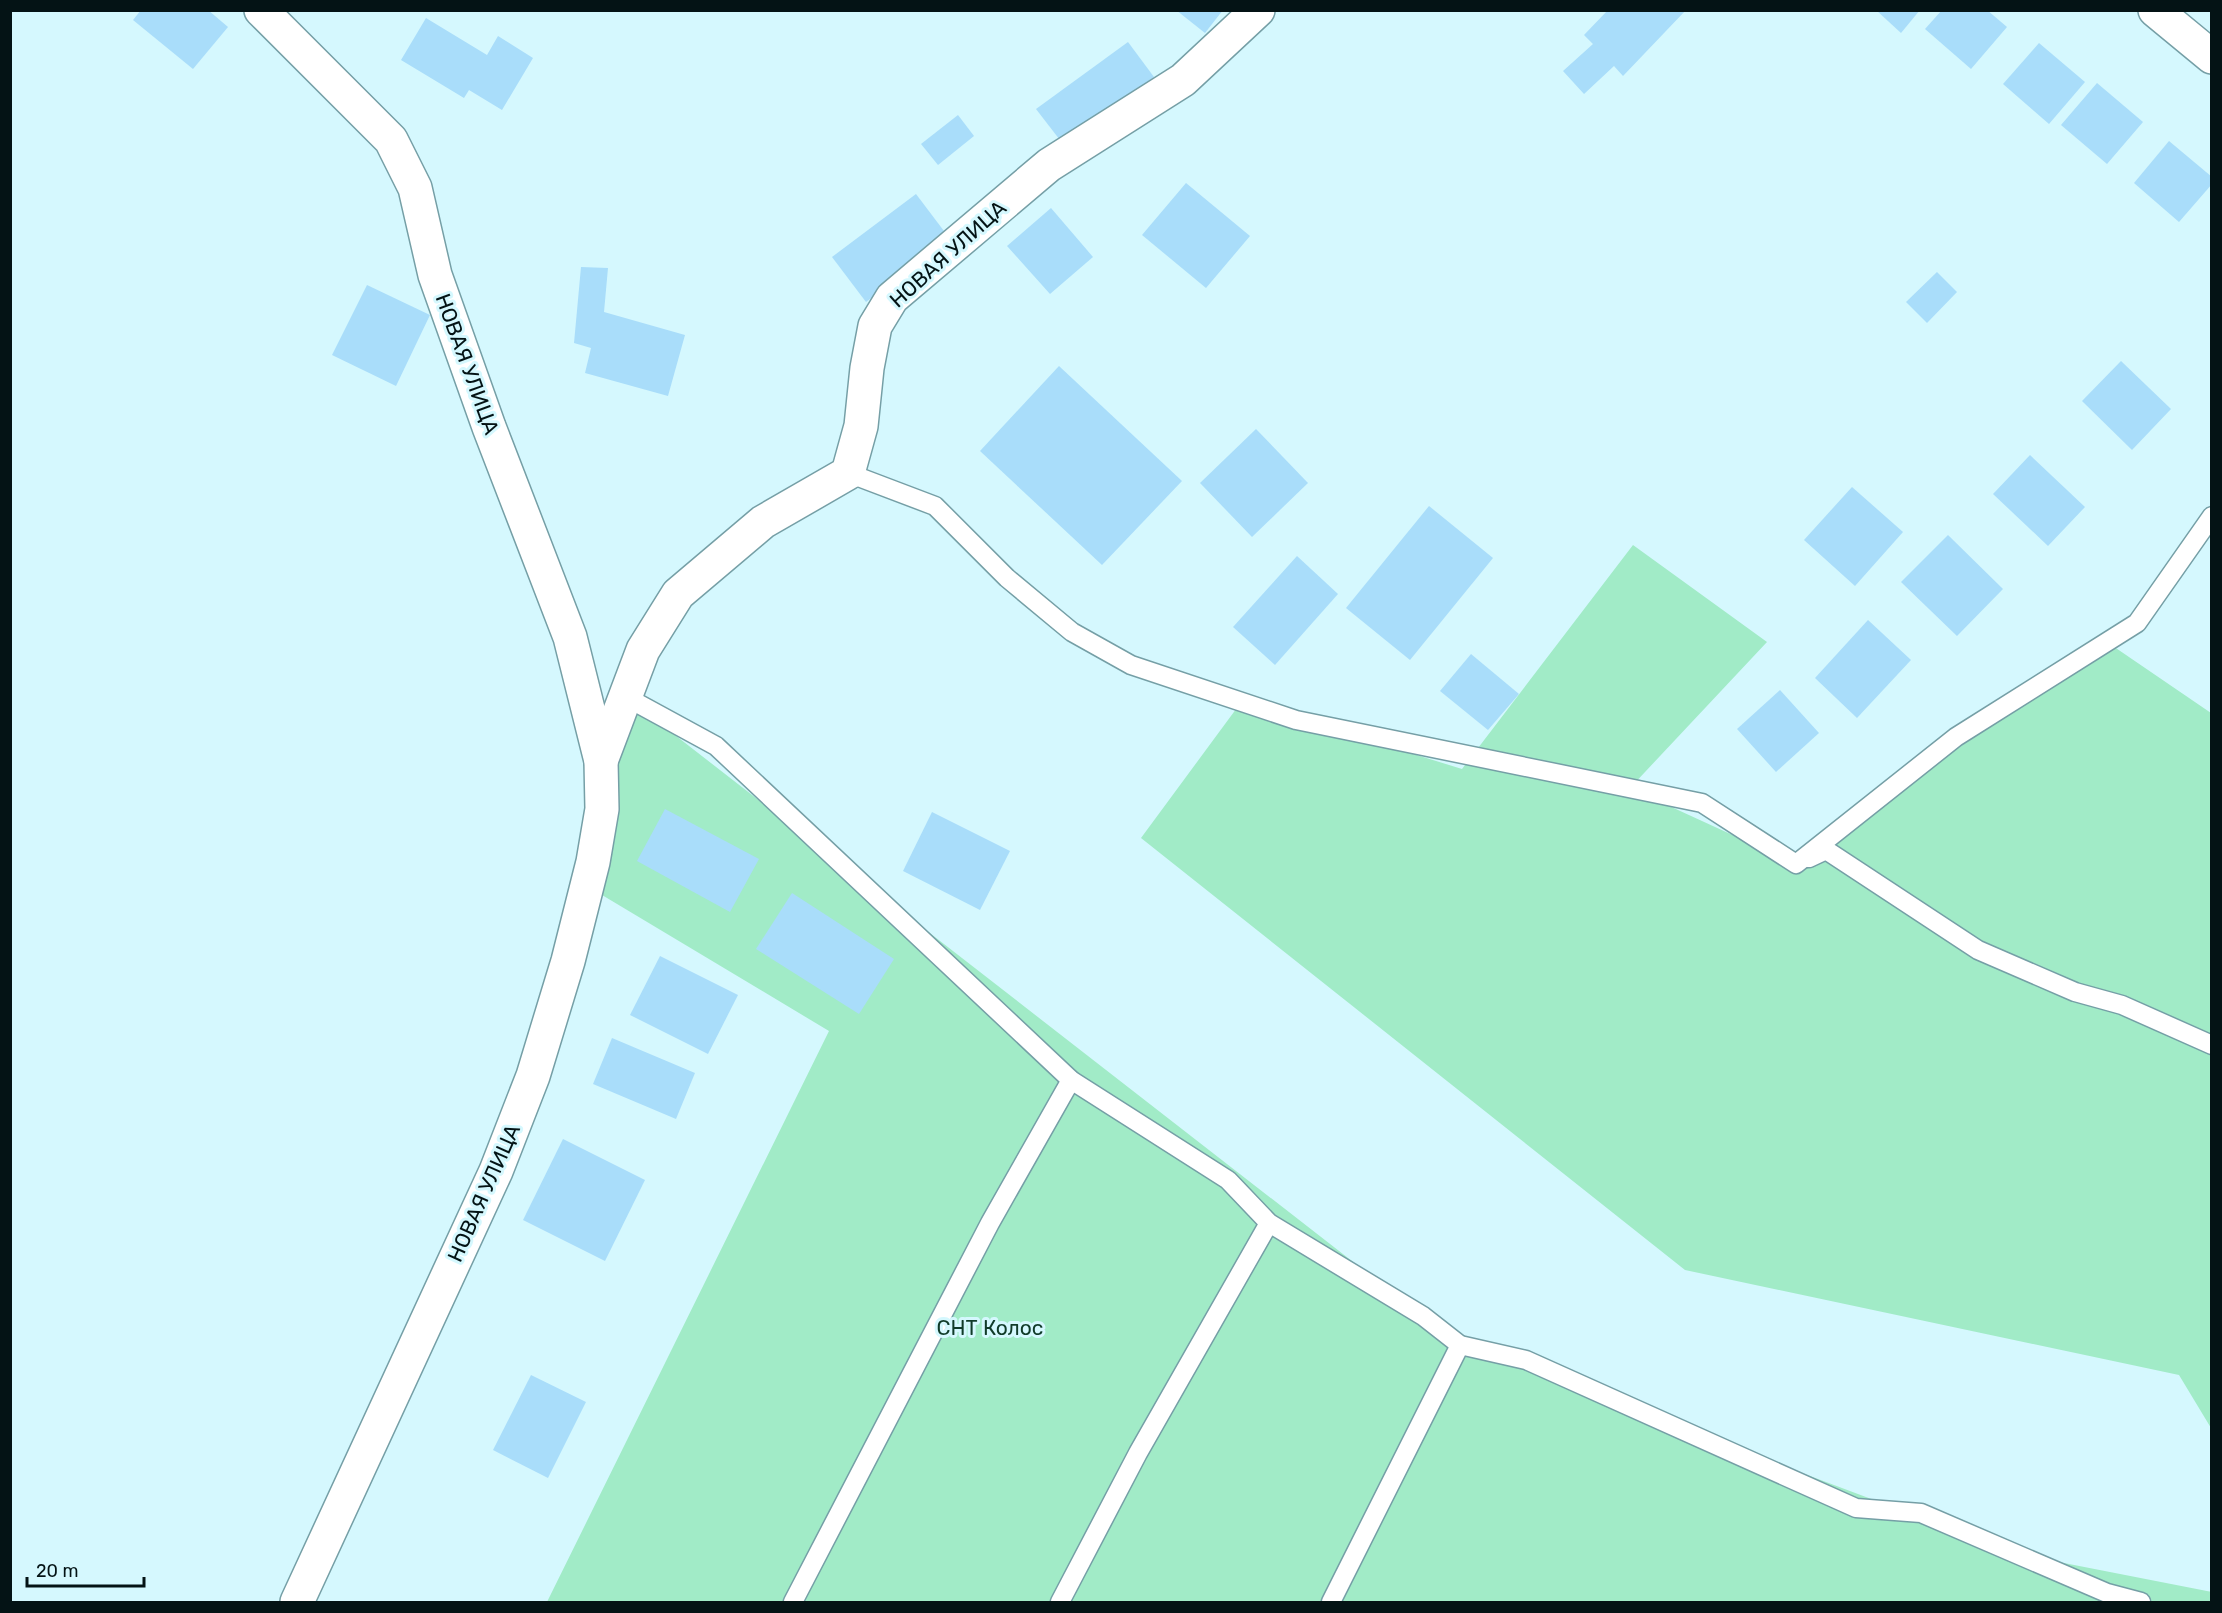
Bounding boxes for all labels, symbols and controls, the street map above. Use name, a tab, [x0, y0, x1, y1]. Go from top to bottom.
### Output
street label: НОВАЯ УЛИЦА	[884, 195, 1011, 312]
street label: НОВАЯ УЛИЦА	[430, 290, 505, 438]
street label: НОВАЯ УЛИЦА	[442, 1120, 525, 1265]
park label: СНТ Колос	[937, 1315, 1043, 1340]
scale bar	[27, 1550, 144, 1588]
text: 20 m	[36, 1560, 78, 1582]

